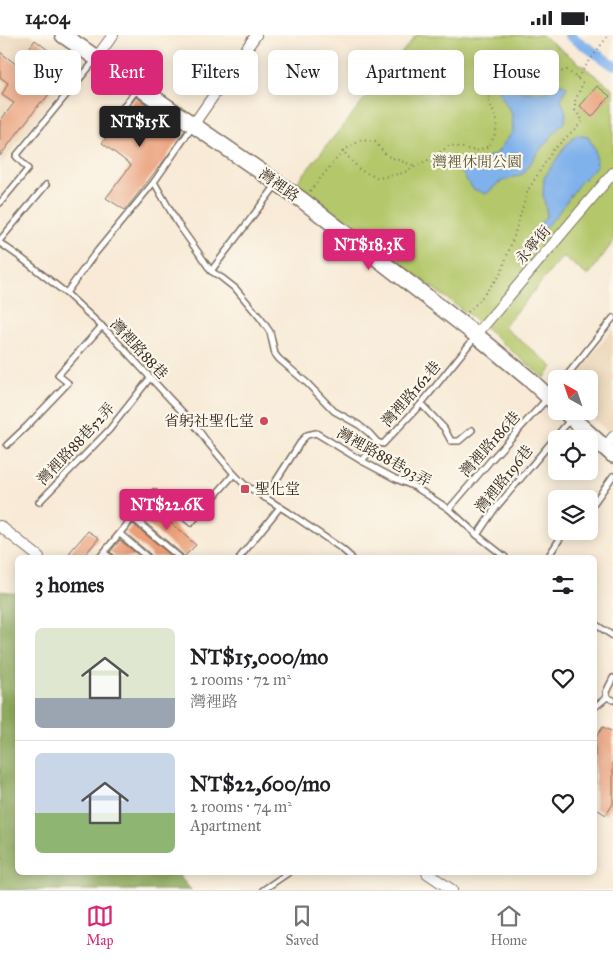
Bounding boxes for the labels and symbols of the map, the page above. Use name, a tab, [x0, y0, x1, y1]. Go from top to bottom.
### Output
pin: NT$15K	[99, 105, 181, 148]
park label: 灣裡休閒公園	[432, 153, 522, 171]
street label: 灣裡路	[255, 165, 303, 205]
street label: 永寧街	[512, 222, 554, 268]
pin: NT$18.3K	[317, 229, 421, 271]
street label: 灣裡路88巷	[107, 315, 171, 383]
street label: 灣裡路162巷	[378, 358, 444, 430]
north arrow	[548, 370, 598, 420]
street label: 灣裡路88巷52弄	[34, 399, 118, 489]
street label: 灣裡路186巷	[456, 408, 524, 480]
place label: 省躬社聖化堂	[164, 412, 254, 430]
marker: 省躬社聖化堂	[258, 415, 270, 427]
street label: 灣裡路88巷93弄	[334, 424, 434, 490]
street label: 灣裡路196巷	[471, 442, 537, 516]
place label: 聖化堂	[255, 480, 300, 498]
marker: 聖化堂	[239, 483, 251, 495]
pin: NT$22.6K	[115, 489, 219, 531]

